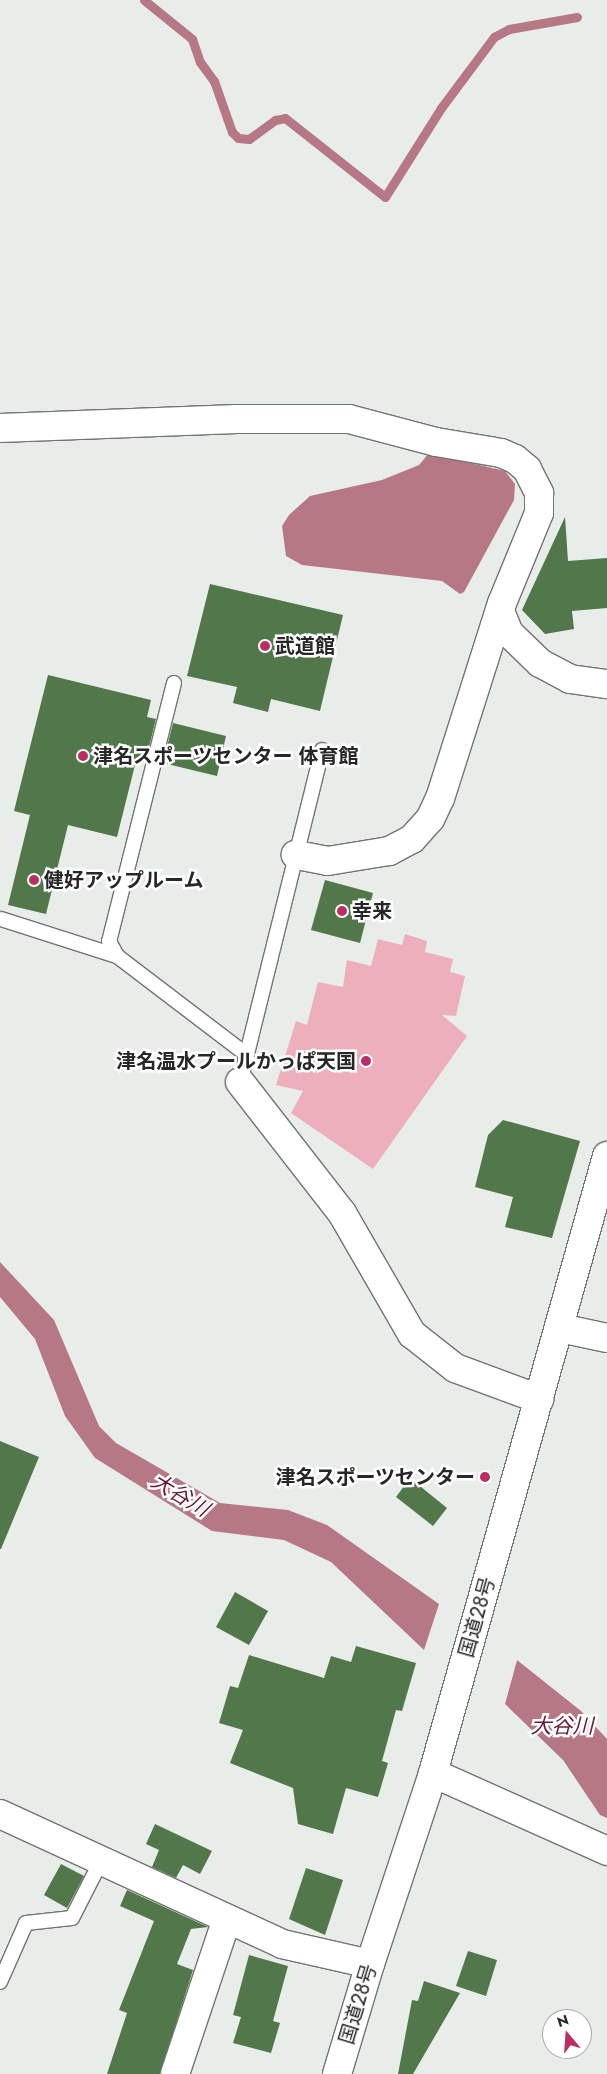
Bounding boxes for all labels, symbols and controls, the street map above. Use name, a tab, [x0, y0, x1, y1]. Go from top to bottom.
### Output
place label: 武道館	[275, 634, 335, 658]
marker: 武道館	[259, 640, 271, 652]
place label: 津名スポーツセンター 体育館	[93, 744, 359, 768]
marker: 津名スポーツセンター 体育館	[77, 750, 89, 762]
place label: 健好アップルーム	[44, 868, 204, 892]
marker: 健好アップルーム	[28, 874, 40, 886]
place label: 幸来	[352, 899, 392, 923]
marker: 幸来	[336, 905, 348, 917]
place label: 津名温水プールかっぱ天国	[116, 1049, 356, 1073]
marker: 津名温水プールかっぱ天国	[360, 1055, 372, 1067]
place label: 津名スポーツセンター	[275, 1465, 475, 1489]
water label: 大谷川	[147, 1468, 213, 1522]
marker: 津名スポーツセンター	[479, 1471, 491, 1483]
street label: 国道28号	[454, 1574, 500, 1660]
water label: 大谷川	[531, 1713, 593, 1739]
street label: 国道28号	[334, 1961, 382, 2047]
north arrow	[542, 2009, 592, 2059]
text: N	[554, 2009, 571, 2032]

